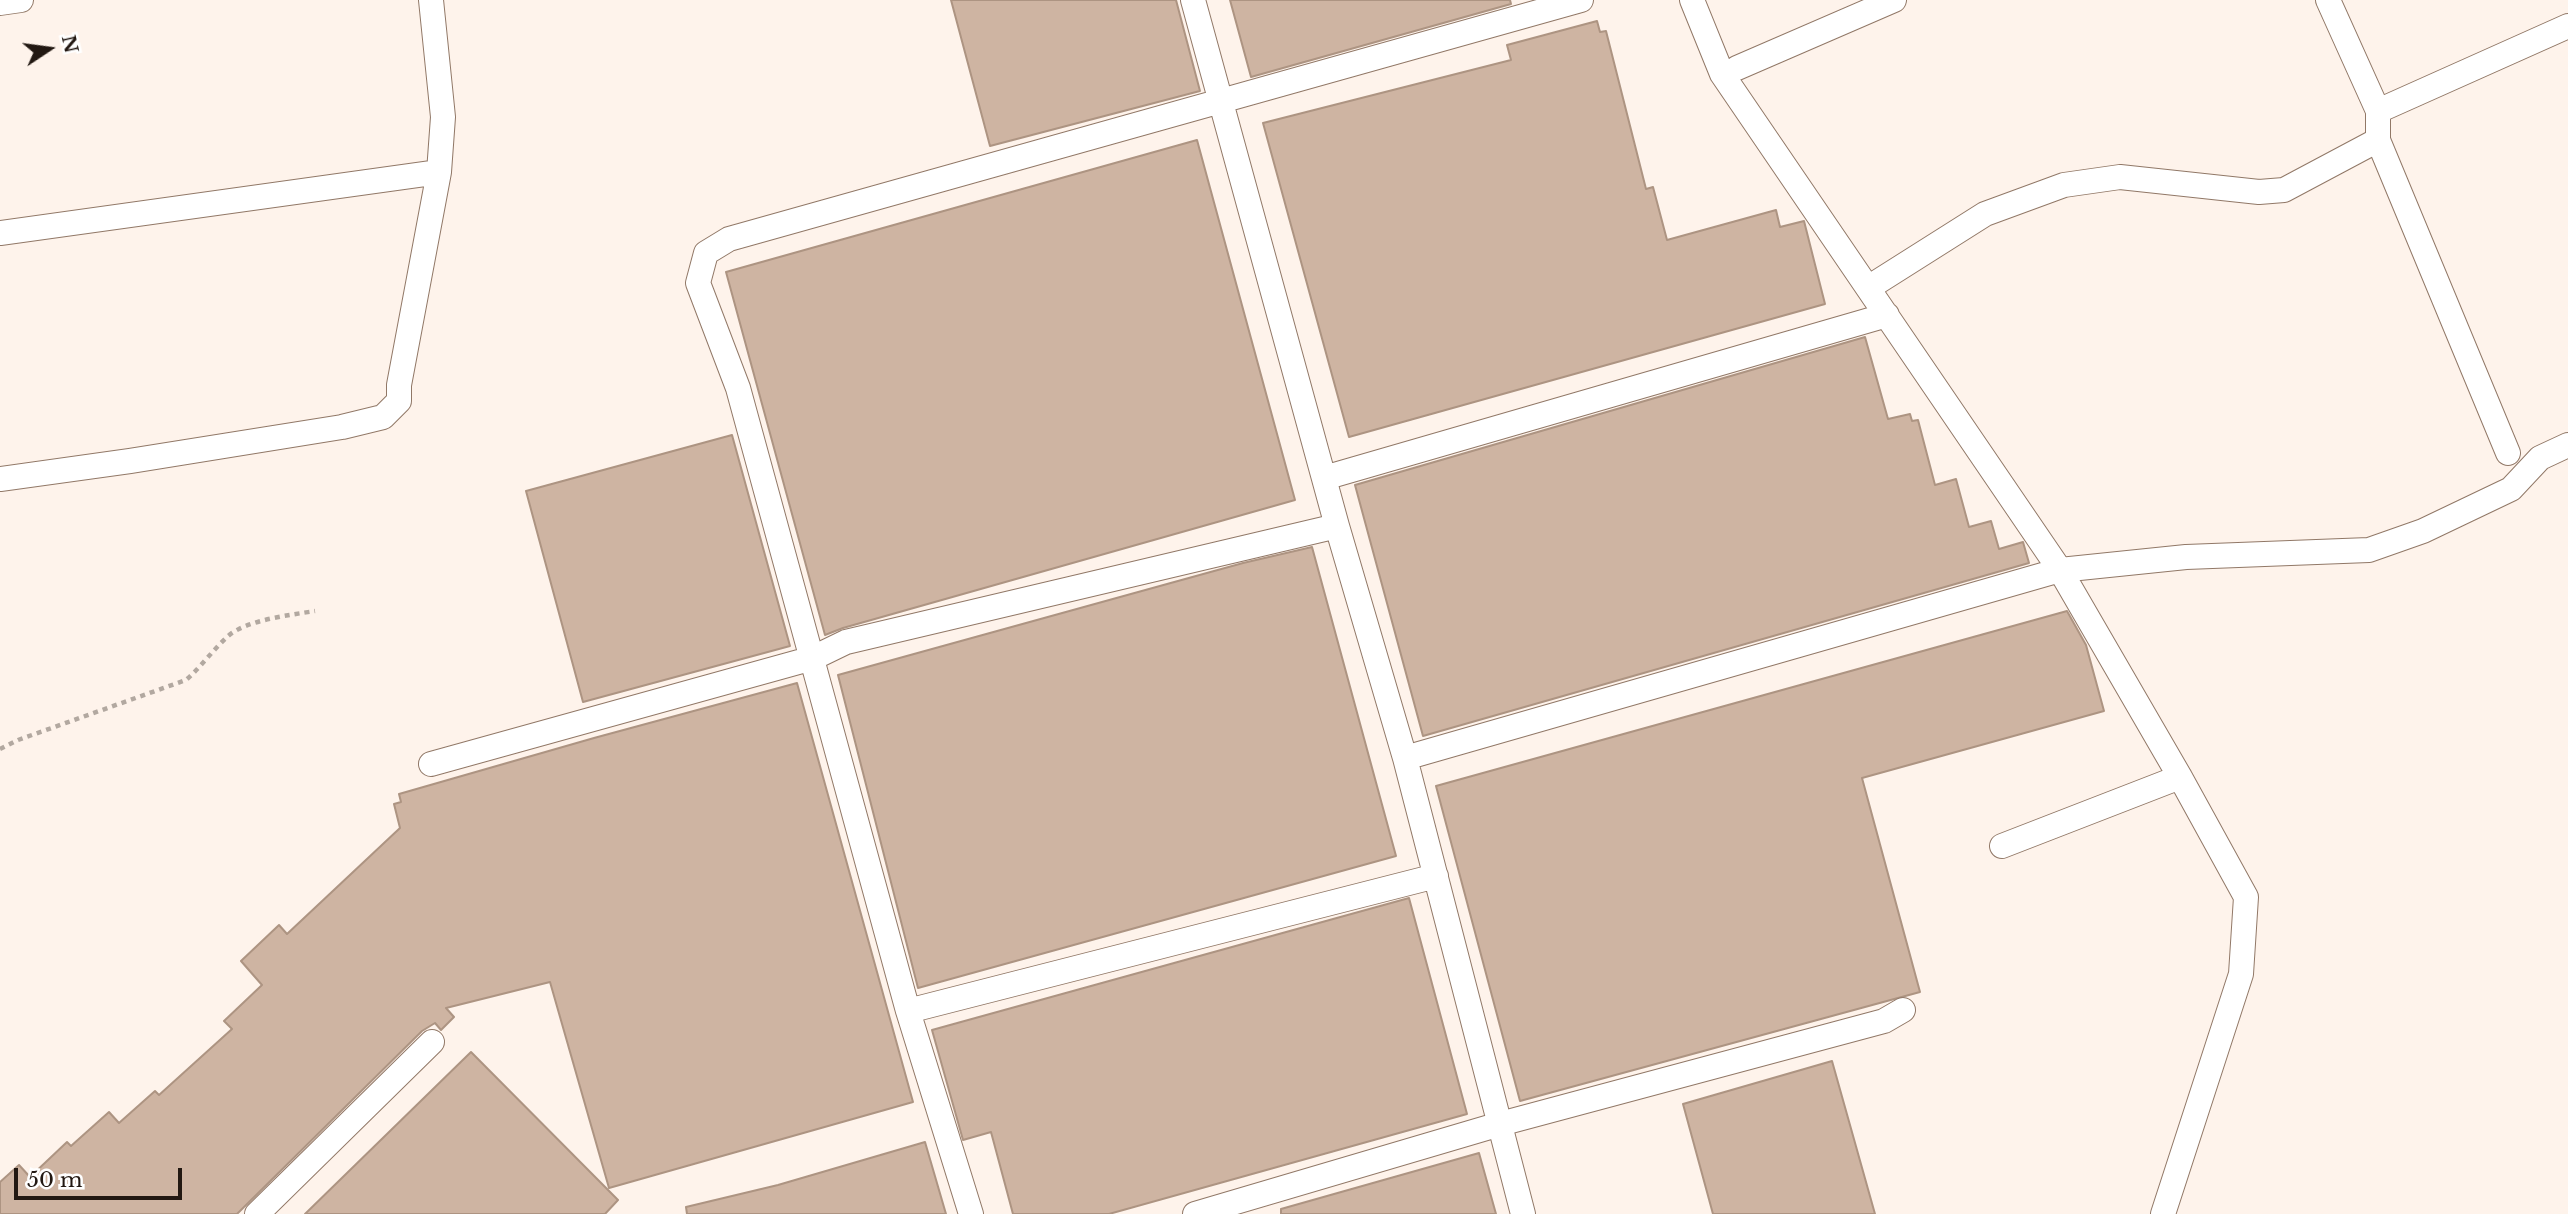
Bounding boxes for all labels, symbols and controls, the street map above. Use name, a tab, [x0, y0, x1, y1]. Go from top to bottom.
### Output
north arrow	[14, 14, 84, 84]
text: N	[57, 33, 83, 55]
scale bar	[18, 1154, 186, 1198]
text: 50 m	[27, 1167, 82, 1193]

